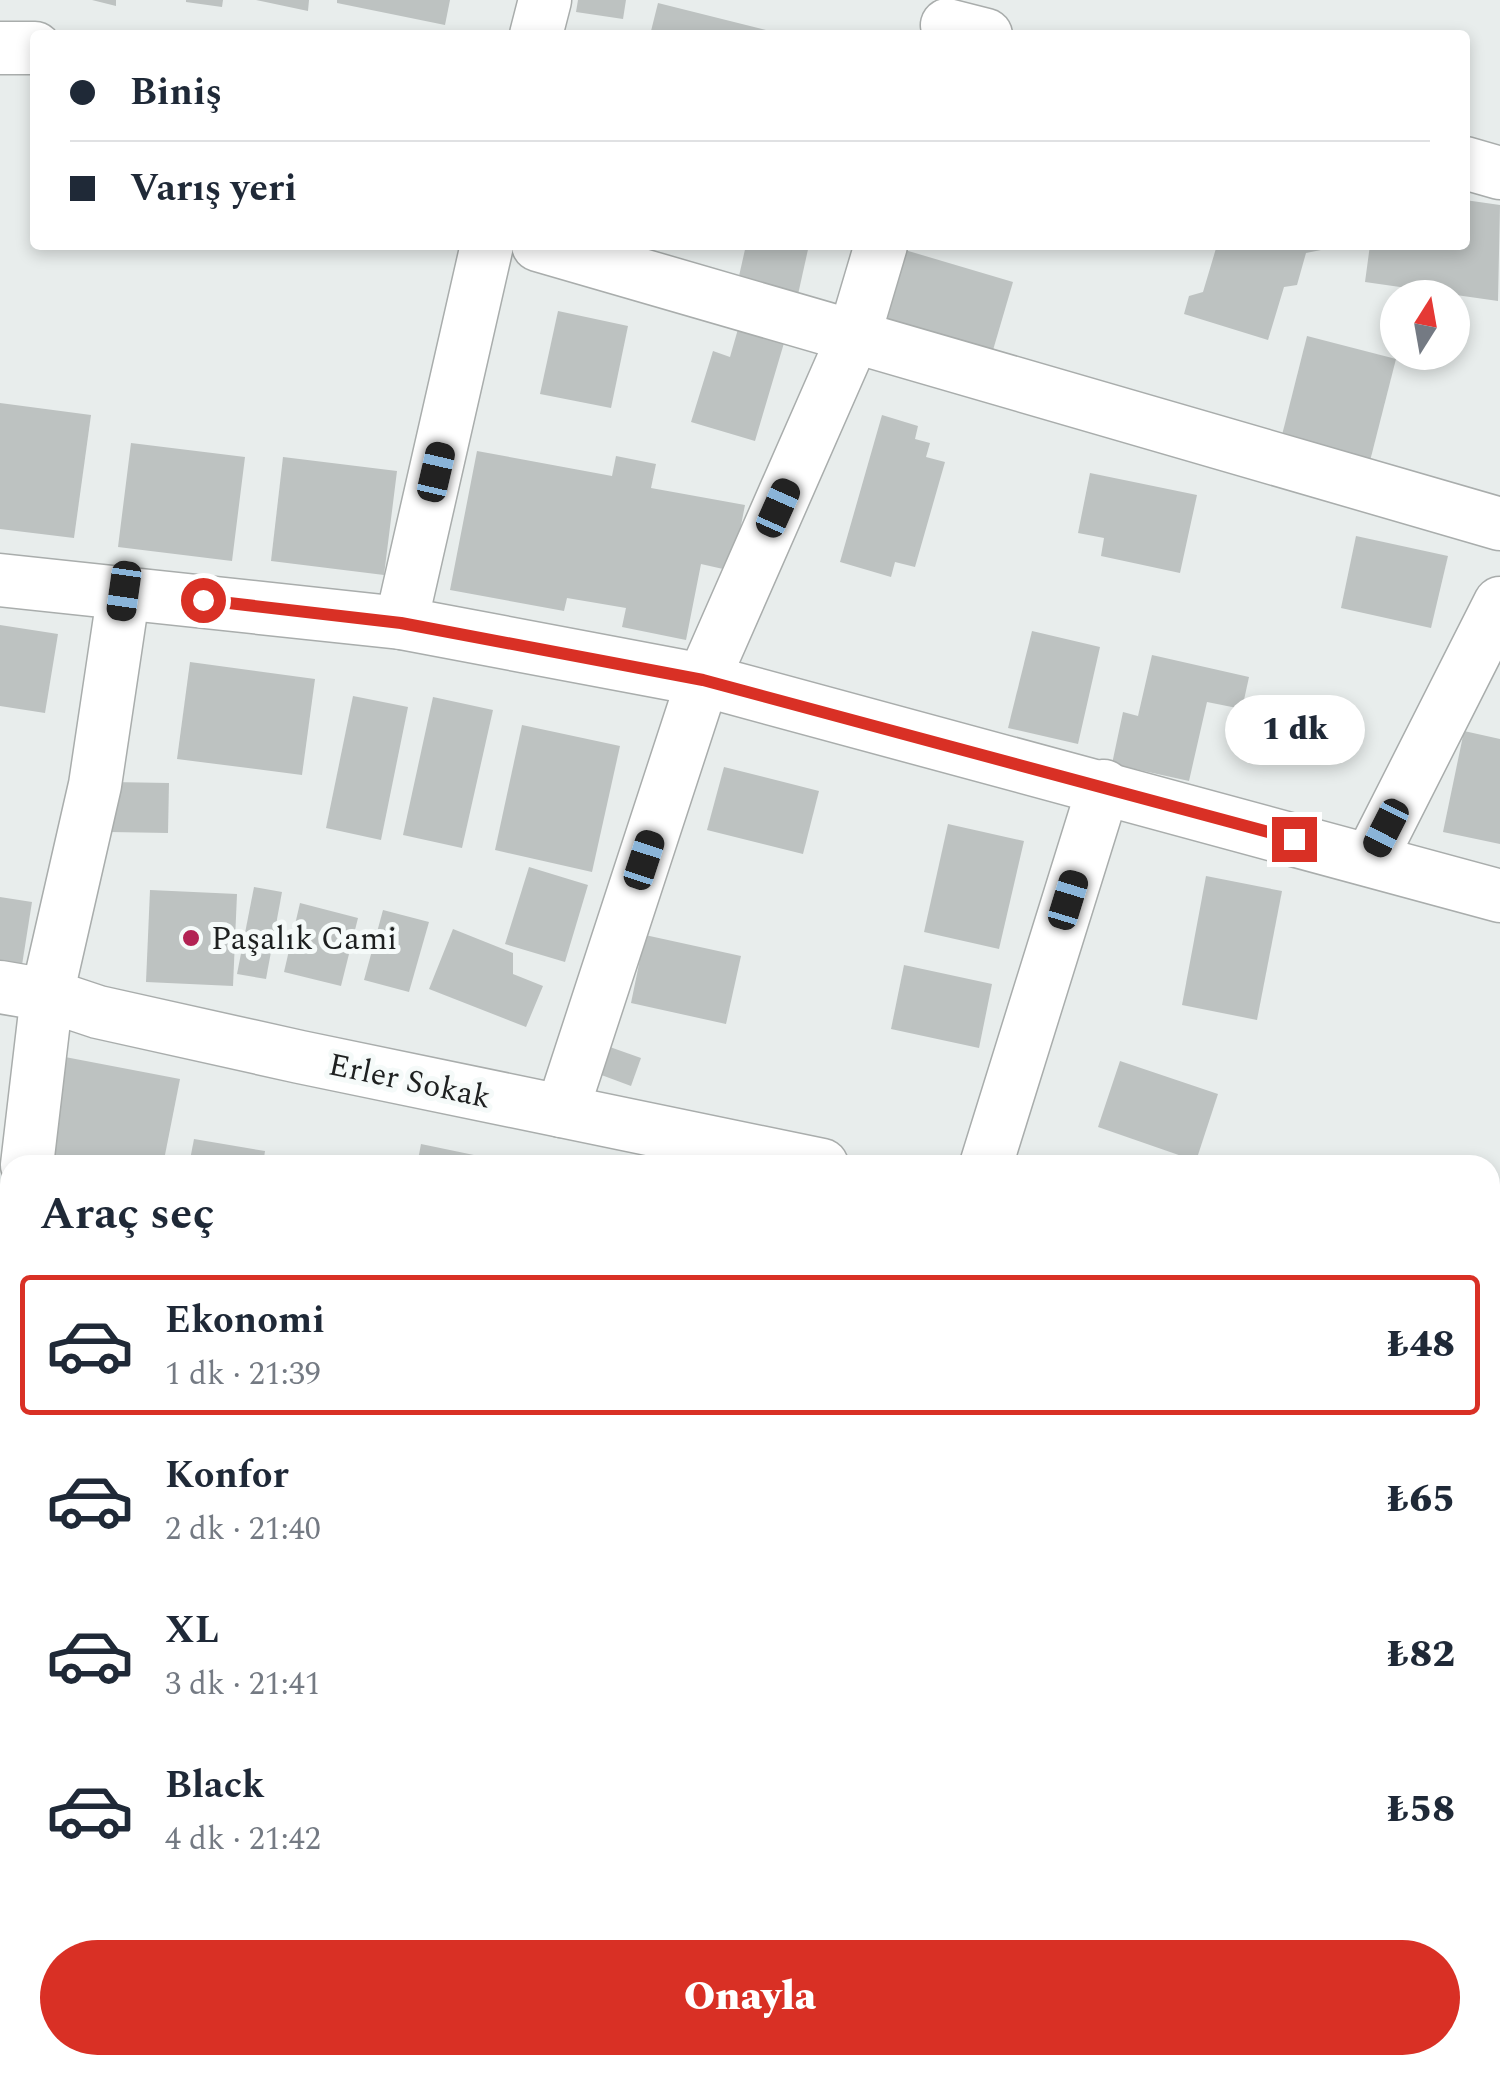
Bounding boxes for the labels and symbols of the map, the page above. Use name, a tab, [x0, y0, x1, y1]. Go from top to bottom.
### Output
north arrow	[1380, 280, 1470, 370]
car	[415, 439, 457, 505]
car	[752, 474, 804, 542]
car	[105, 559, 143, 623]
route start	[181, 578, 226, 623]
callout: 1 dk	[1224, 694, 1364, 764]
car	[1359, 794, 1413, 862]
route end	[1272, 817, 1317, 862]
car	[620, 827, 668, 893]
car	[1045, 867, 1091, 933]
place label: Paşalık Cami	[211, 915, 397, 964]
marker: Paşalık Cami	[180, 927, 202, 949]
street label: Erler Sokak	[324, 1040, 495, 1123]

